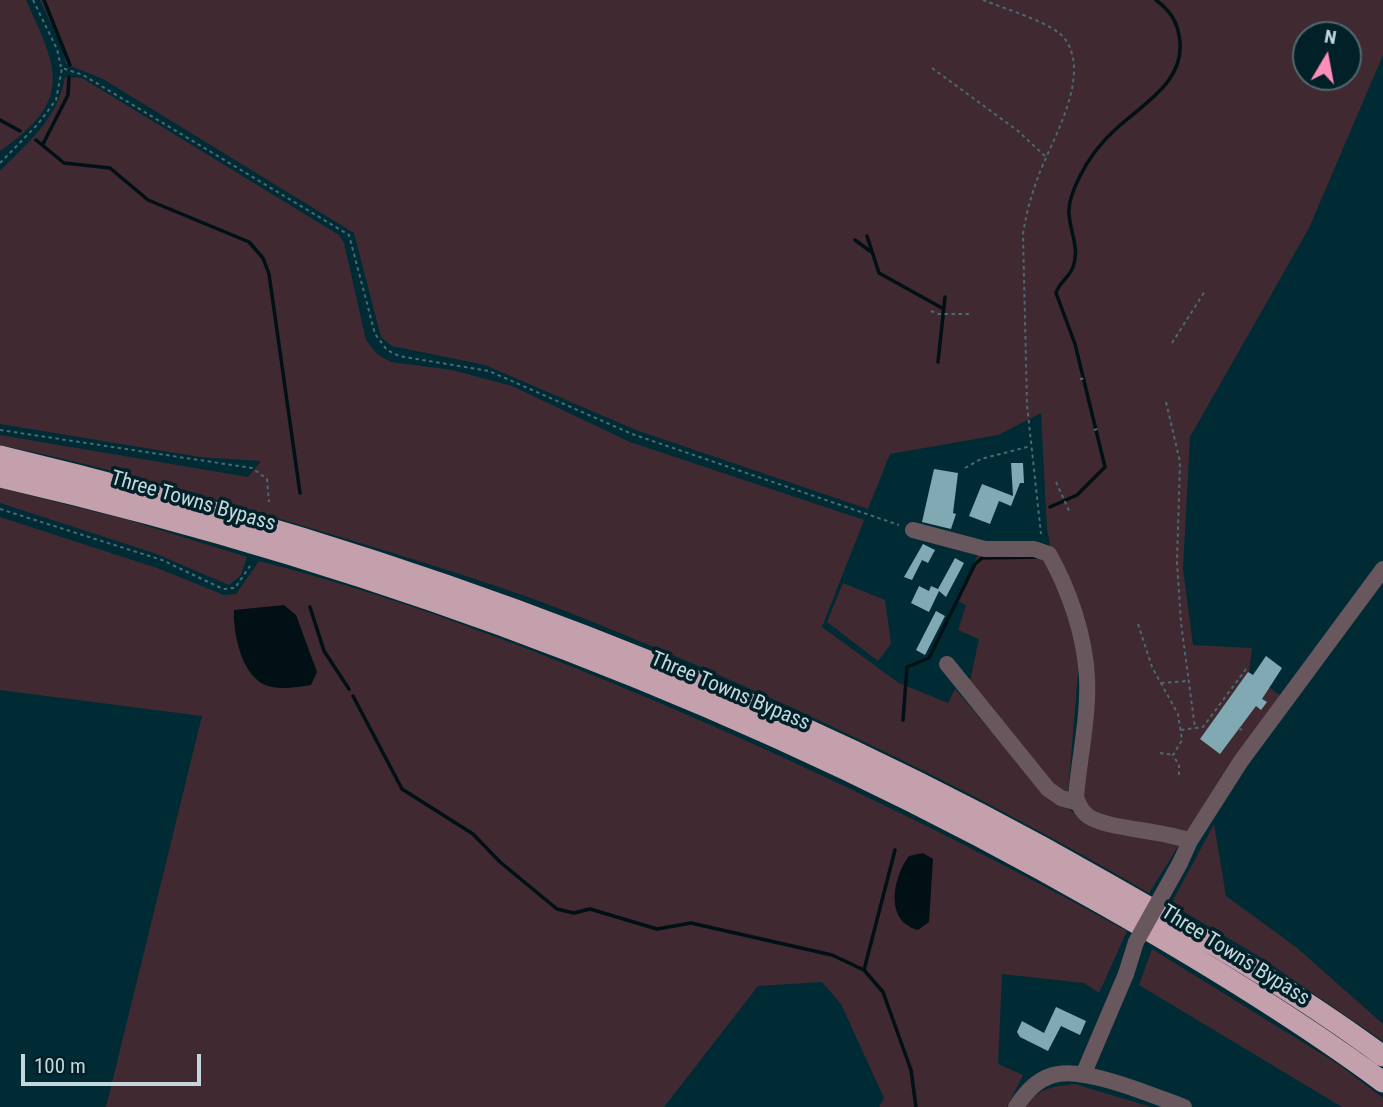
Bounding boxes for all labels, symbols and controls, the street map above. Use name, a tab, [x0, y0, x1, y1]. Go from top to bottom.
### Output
north arrow	[1292, 21, 1362, 91]
text: N	[1323, 24, 1338, 49]
street label: Three Towns Bypass	[108, 466, 278, 538]
street label: Three Towns Bypass	[647, 647, 813, 737]
street label: Three Towns Bypass	[1156, 900, 1314, 1012]
scale bar	[24, 1040, 205, 1084]
text: 100 m	[34, 1054, 86, 1078]

